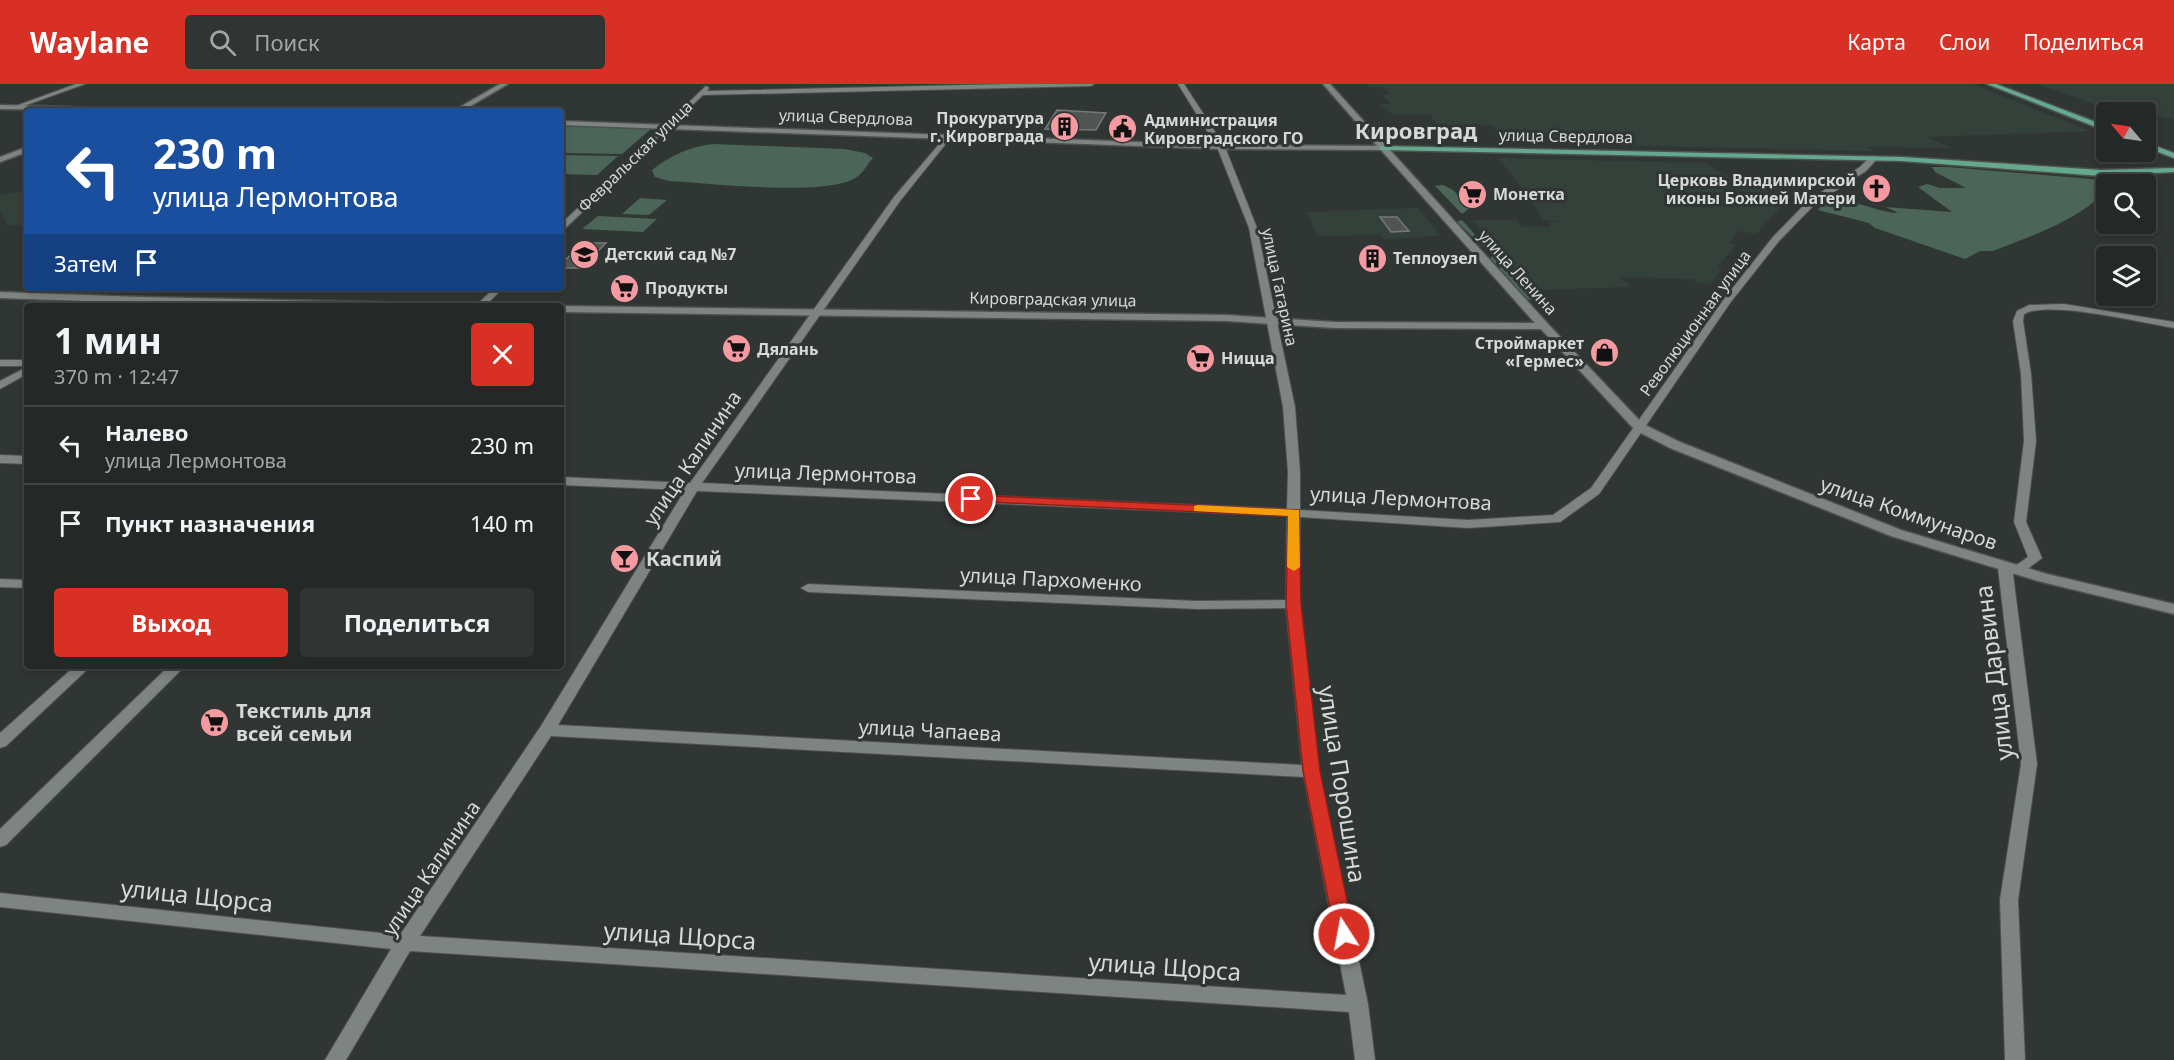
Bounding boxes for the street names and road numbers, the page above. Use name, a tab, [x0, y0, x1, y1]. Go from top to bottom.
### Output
street label: Февральская улица	[573, 96, 697, 216]
street label: улица Свердлова	[779, 104, 913, 130]
street label: улица Свердлова	[1499, 124, 1633, 148]
street label: улица Ленина	[1474, 225, 1562, 319]
street label: улица Гагарина	[1257, 226, 1303, 348]
street label: Революционная улица	[1634, 246, 1756, 400]
street label: Кировградская улица	[969, 287, 1137, 311]
street label: улица Калинина	[637, 385, 747, 531]
street label: улица Лермонтова	[735, 456, 917, 490]
street label: улица Коммунаров	[1817, 470, 2001, 556]
street label: улица Лермонтова	[1309, 480, 1493, 516]
street label: улица Пархоменко	[959, 561, 1143, 597]
street label: улица Дарвина	[1966, 584, 2020, 762]
street label: улица Порошина	[1311, 683, 1375, 885]
street label: улица Чапаева	[858, 713, 1002, 747]
street label: улица Калинина	[376, 795, 486, 941]
street label: улица Щорса	[119, 871, 275, 919]
street label: улица Щорса	[603, 913, 757, 957]
street label: улица Щорса	[1088, 944, 1242, 988]

